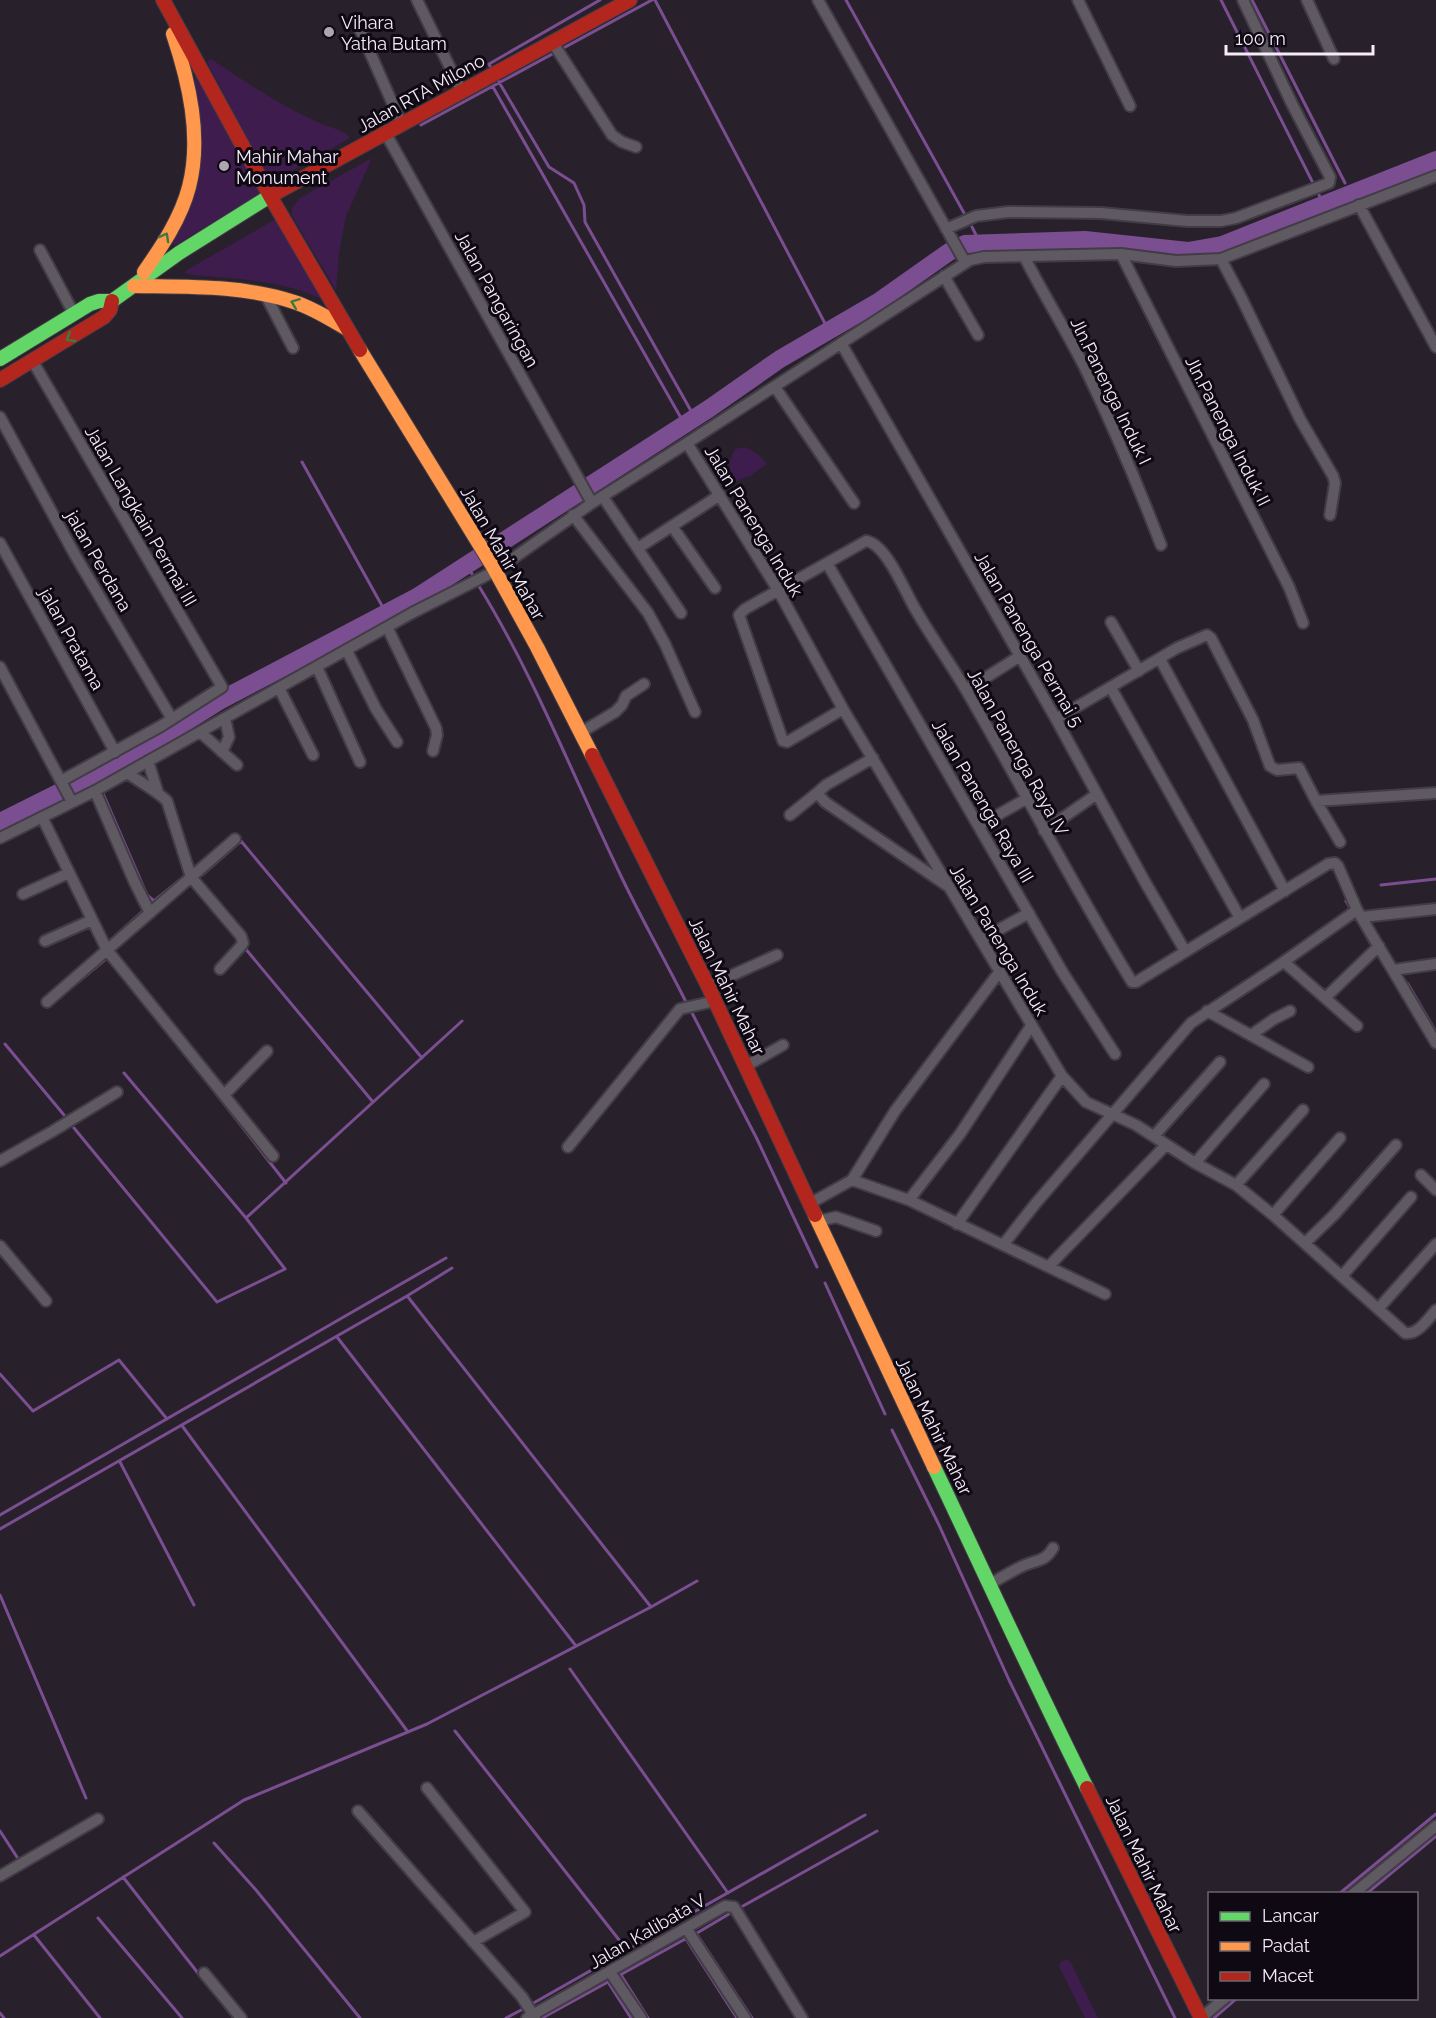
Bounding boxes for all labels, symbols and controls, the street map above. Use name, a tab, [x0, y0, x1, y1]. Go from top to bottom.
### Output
place label: Vihara Yatha Butam	[341, 12, 447, 54]
scale bar	[1226, 18, 1373, 56]
marker: Vihara Yatha Butam	[322, 25, 336, 39]
text: 100 m	[1235, 28, 1286, 49]
street label: Jalan RTA Milono	[354, 49, 489, 137]
place label: Mahir Mahar Monument	[236, 146, 339, 188]
marker: Mahir Mahar Monument	[217, 159, 231, 173]
street label: Jalan Pangaringan	[451, 227, 543, 371]
one-way arrow	[158, 233, 170, 243]
one-way arrow	[290, 297, 301, 310]
street label: Jln.Panenga Induk I	[1066, 314, 1156, 468]
one-way arrow	[66, 330, 76, 342]
street label: Jln.Panenga Induk II	[1181, 353, 1275, 509]
street label: Jalan Langkain Permai III	[81, 422, 201, 610]
street label: Jalan Panenga Induk	[701, 442, 808, 601]
street label: Jalan Mahir Mahar	[456, 483, 550, 624]
street label: jalan Perdana	[60, 504, 136, 615]
street label: Jalan Panenga Permai 5	[970, 548, 1088, 730]
street label: jalan Pratama	[34, 582, 109, 694]
street label: Jalan Panenga Raya IV	[963, 665, 1073, 839]
street label: Jalan Panenga Raya III	[928, 716, 1038, 886]
street label: Jalan Panenga Induk	[946, 861, 1053, 1020]
street label: Jalan Mahir Mahar	[685, 914, 770, 1059]
street label: Jalan Mahir Mahar	[892, 1354, 977, 1499]
street label: Jalan Mahir Mahar	[1102, 1792, 1187, 1937]
street label: Jalan Kalibata V	[585, 1889, 709, 1973]
legend	[1208, 1892, 1418, 2000]
text: Lancar	[1262, 1905, 1319, 1926]
text: Padat	[1262, 1935, 1310, 1956]
text: Macet	[1262, 1965, 1314, 1986]

